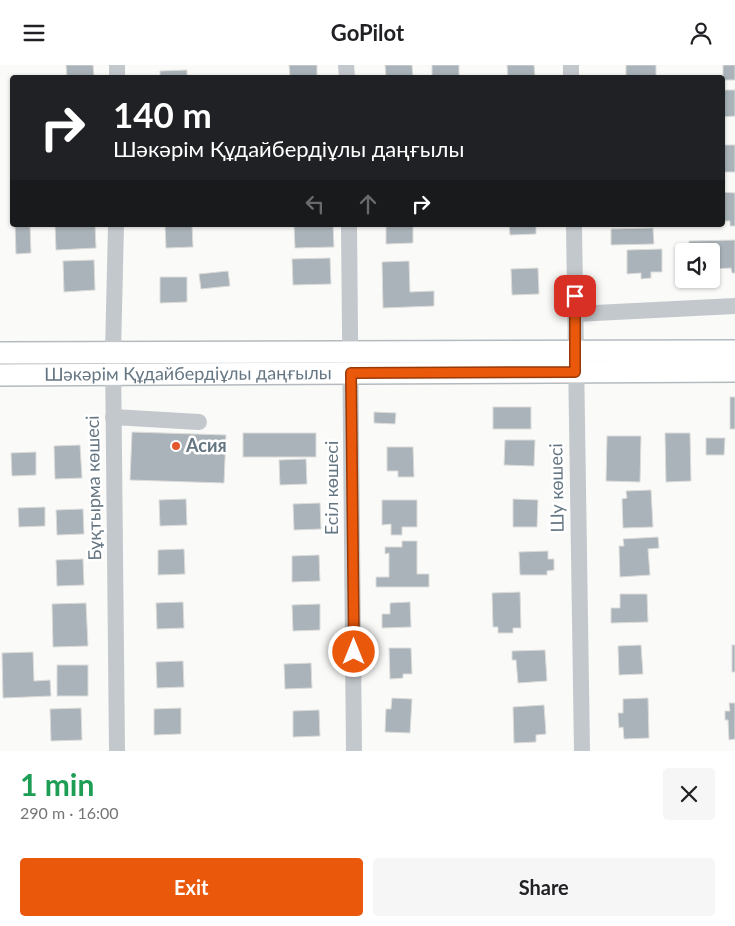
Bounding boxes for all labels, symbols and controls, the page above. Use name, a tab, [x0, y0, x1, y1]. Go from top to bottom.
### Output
icon: menu	[20, 19, 48, 47]
text: GoPilot	[331, 19, 404, 46]
icon: person	[687, 19, 715, 47]
text: 140 m	[113, 93, 212, 135]
icon: right	[30, 95, 95, 160]
text: Шәкәрім Құдайбердіұлы даңғылы	[113, 135, 464, 162]
icon: left	[301, 190, 329, 218]
icon: ahead	[354, 190, 382, 218]
icon: right	[407, 190, 435, 218]
map controls	[675, 243, 720, 288]
button: sound	[675, 243, 720, 288]
pin	[554, 275, 596, 317]
icon: arrive	[561, 282, 589, 310]
street label: Шәкәрім Құдайбердіұлы даңғылы	[44, 361, 332, 385]
street label: Бұқтырма көшесі	[81, 415, 105, 561]
place label: Асия	[185, 434, 227, 456]
marker: Асия	[170, 440, 182, 452]
street label: Есіл көшесі	[320, 441, 342, 535]
street label: Шу көшесі	[544, 443, 568, 533]
position arrow	[327, 625, 379, 677]
text: 1 min	[20, 766, 94, 802]
button: close	[663, 768, 715, 820]
text: 290 m · 16:00	[20, 803, 119, 822]
button: Exit	[20, 858, 363, 916]
button: Share	[373, 858, 715, 916]

